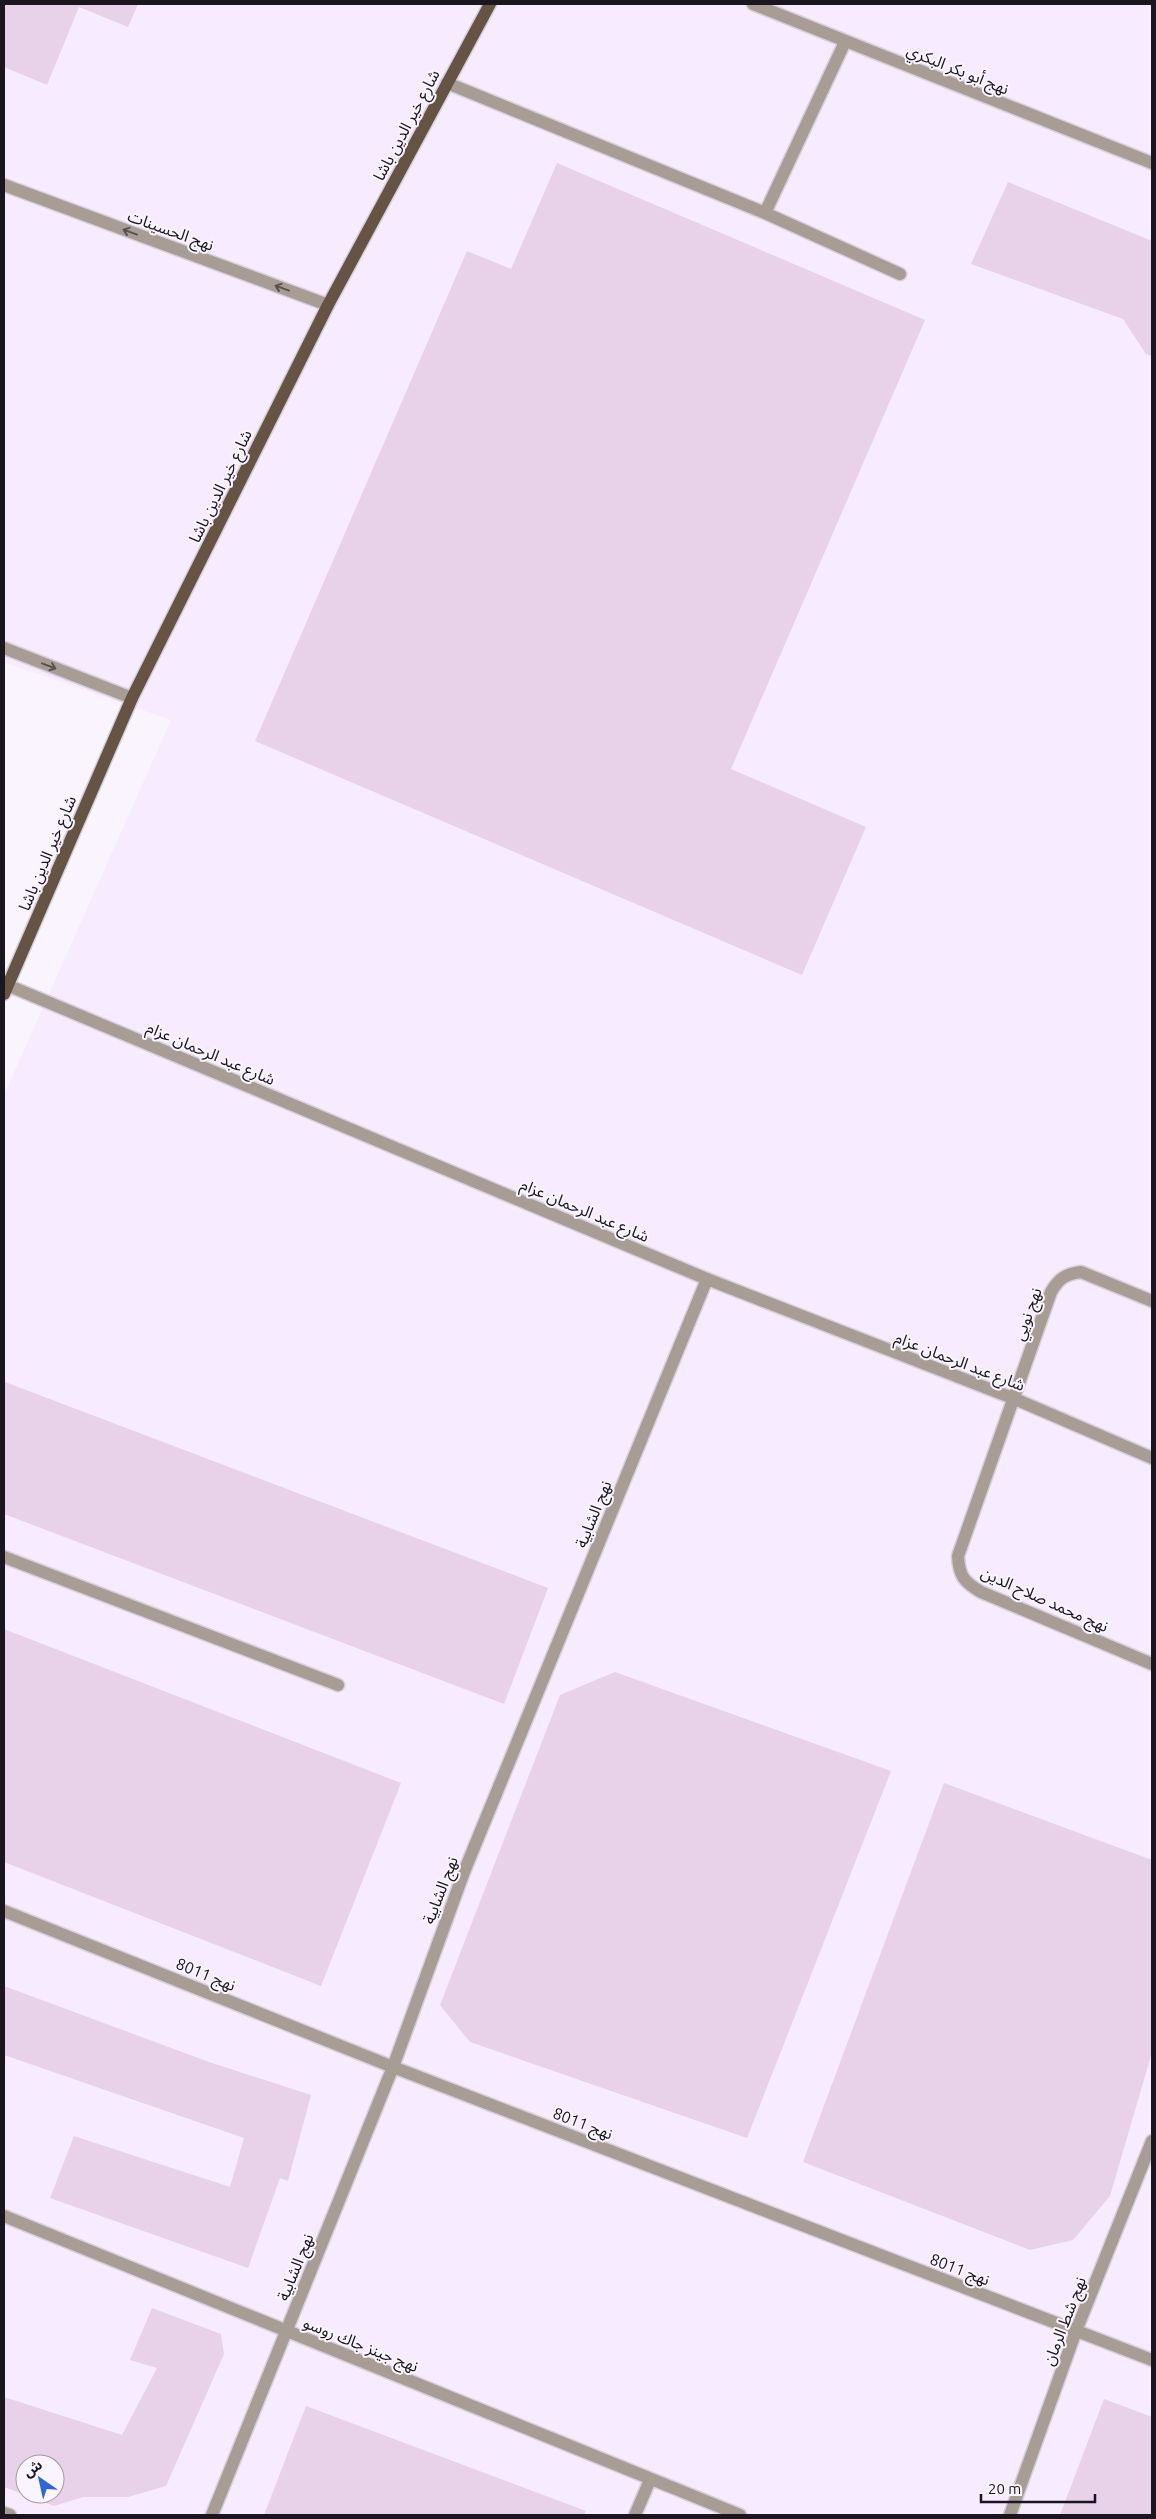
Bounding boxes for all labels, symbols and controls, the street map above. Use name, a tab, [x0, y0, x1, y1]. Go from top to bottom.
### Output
street label: نهج أبو بكر البكري	[903, 40, 1012, 101]
street label: شارع خير الدين باشا	[369, 66, 446, 185]
street label: نهج الحسينات	[124, 206, 216, 258]
one-way arrow	[122, 227, 138, 236]
one-way arrow	[275, 283, 290, 292]
street label: شارع خير الدين باشا	[185, 427, 259, 547]
one-way arrow	[41, 662, 56, 671]
street label: شارع خير الدين باشا	[15, 793, 83, 915]
street label: شارع عبد الرحمان عزام	[143, 1018, 278, 1092]
street label: شارع عبد الرحمان عزام	[517, 1175, 652, 1249]
street label: نهج نويي	[1009, 1285, 1049, 1344]
street label: شارع عبد الرحمان عزام	[891, 1328, 1028, 1398]
street label: نهج الشابية	[571, 1478, 618, 1552]
street label: نهج محمد صلاح الدين	[977, 1563, 1111, 1639]
street label: نهج الشابية	[419, 1854, 465, 1928]
street label: نهج 8011	[172, 1954, 238, 1998]
street label: نهج 8011	[549, 2103, 615, 2146]
street label: نهج الشابية	[273, 2231, 320, 2305]
street label: نهج 8011	[926, 2249, 992, 2292]
street label: نهج شط الرمان	[1039, 2274, 1093, 2369]
street label: نهج جينز جاك روسو	[299, 2313, 421, 2379]
north arrow	[15, 2454, 65, 2504]
text: ش	[20, 2456, 45, 2480]
scale bar	[981, 2472, 1095, 2504]
text: 20 m	[988, 2480, 1021, 2497]

